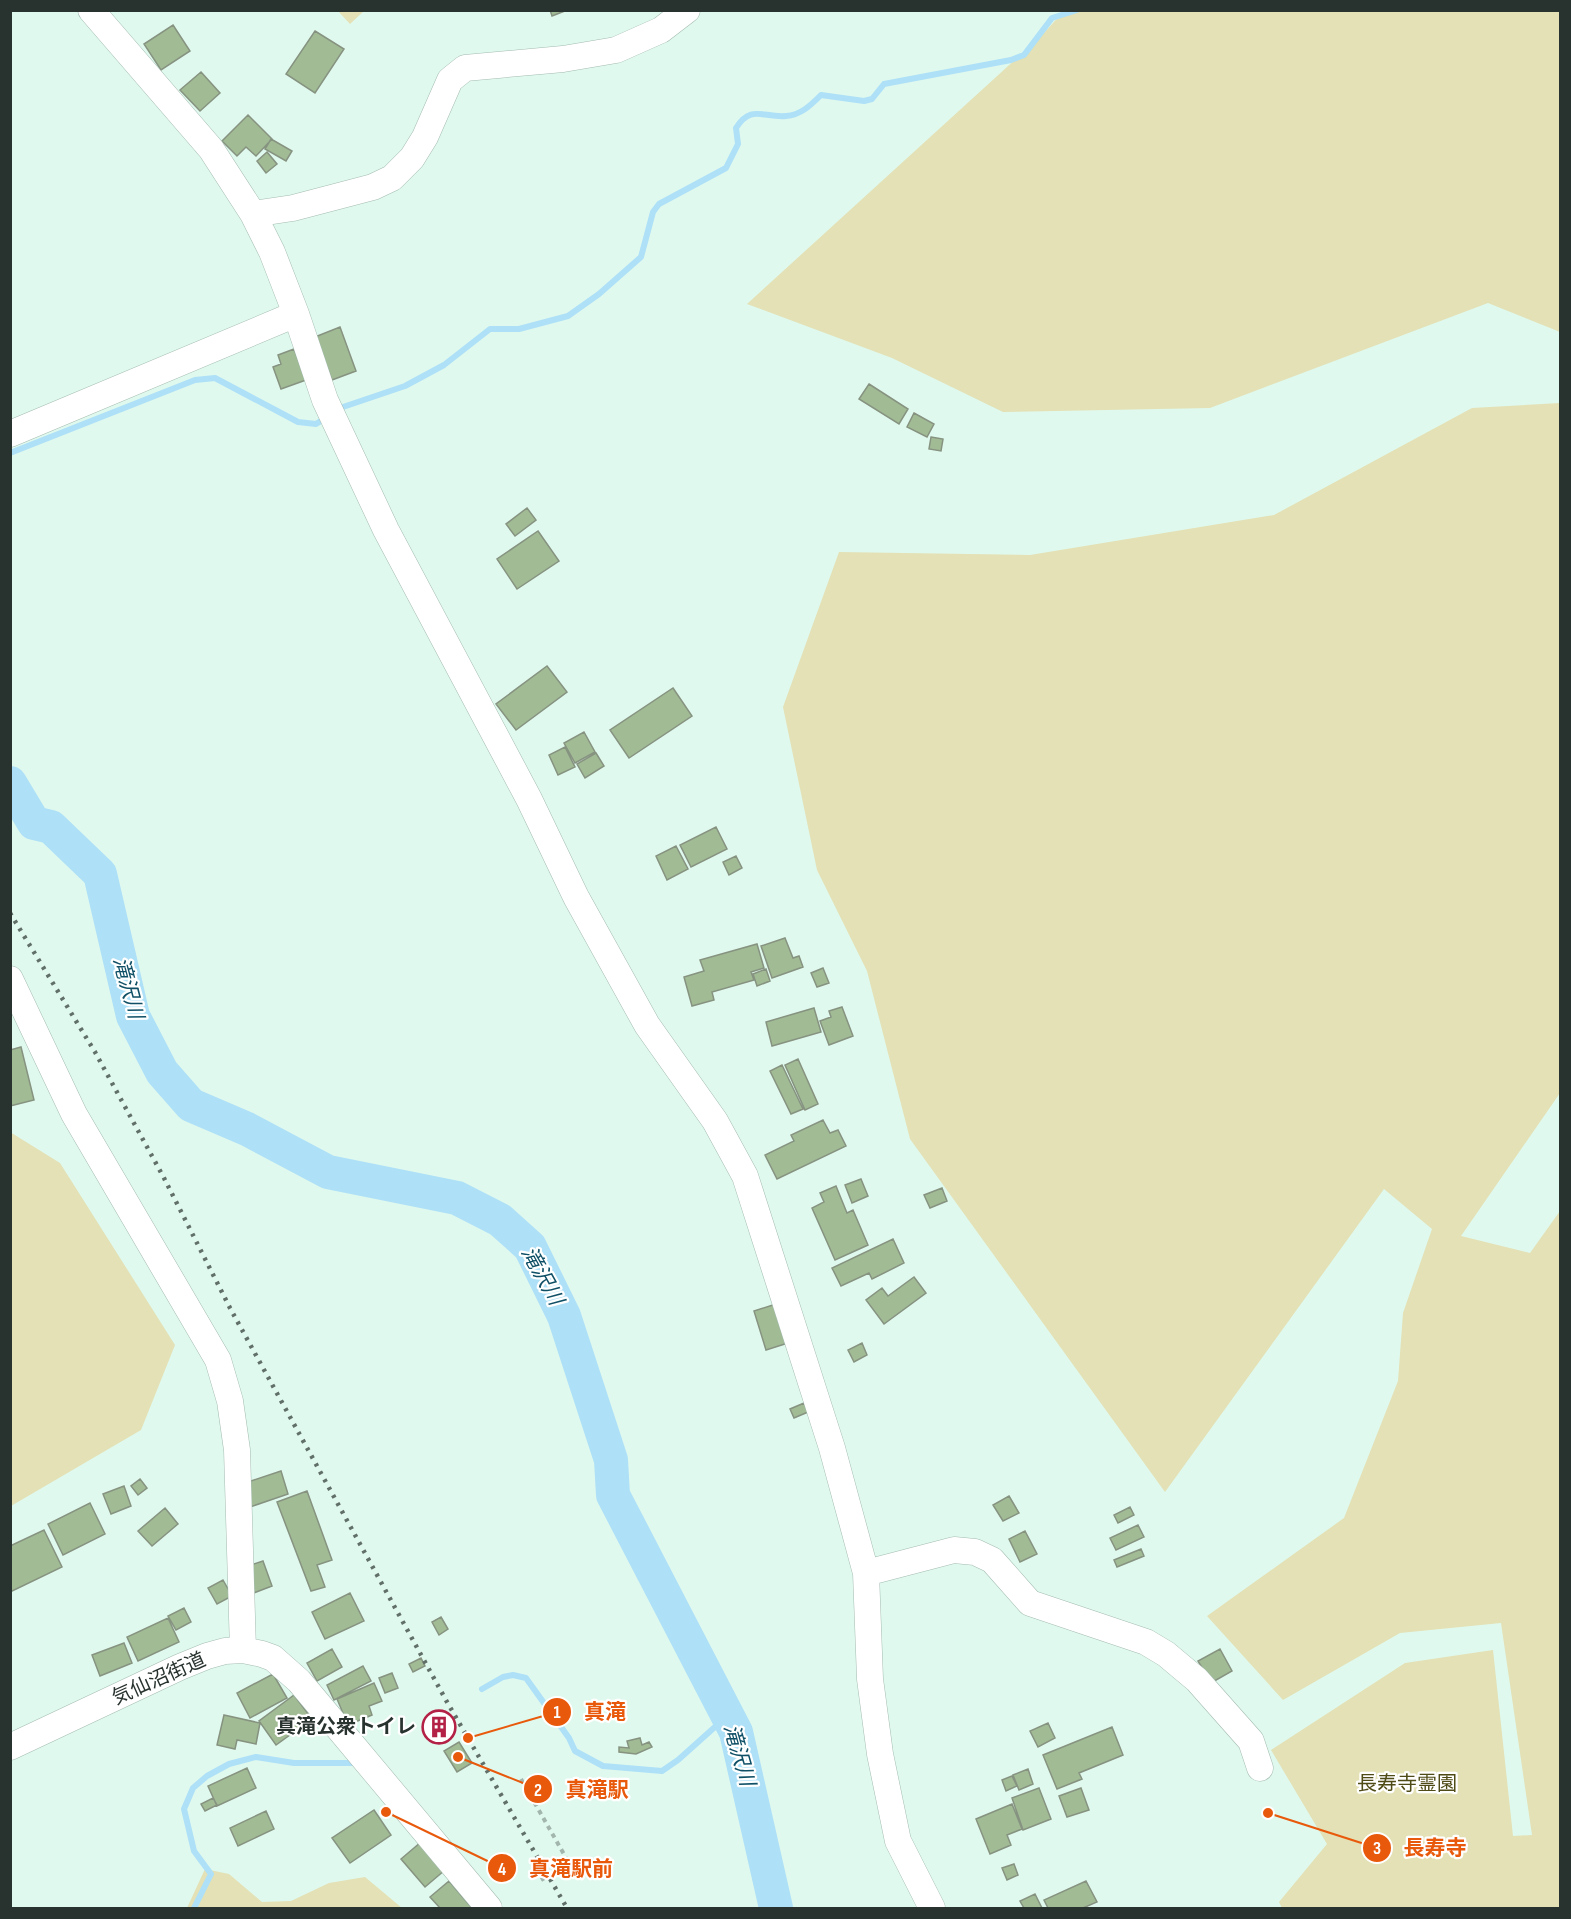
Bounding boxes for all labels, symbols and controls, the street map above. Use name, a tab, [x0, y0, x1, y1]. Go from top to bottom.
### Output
water label: 滝沢川	[108, 954, 149, 1024]
water label: 滝沢川	[516, 1242, 569, 1311]
street label: 気仙沼街道	[108, 1648, 210, 1710]
callout: 真滝	[542, 1692, 638, 1731]
text: 真滝	[584, 1700, 626, 1725]
text: 1	[553, 1702, 561, 1723]
building icon: 真滝公衆トイレ	[421, 1709, 457, 1745]
place label: 真滝公衆トイレ	[276, 1715, 416, 1739]
water label: 滝沢川	[718, 1721, 760, 1791]
callout: 真滝駅	[523, 1770, 640, 1809]
park label: 長寿寺霊園	[1357, 1772, 1457, 1796]
text: 真滝駅	[566, 1778, 629, 1803]
text: 2	[534, 1780, 542, 1801]
callout: 長寿寺	[1362, 1828, 1479, 1867]
text: 長寿寺	[1404, 1836, 1467, 1861]
text: 3	[1373, 1838, 1381, 1859]
callout: 真滝駅前	[487, 1849, 625, 1888]
text: 真滝駅前	[529, 1857, 613, 1882]
text: 4	[498, 1859, 507, 1880]

